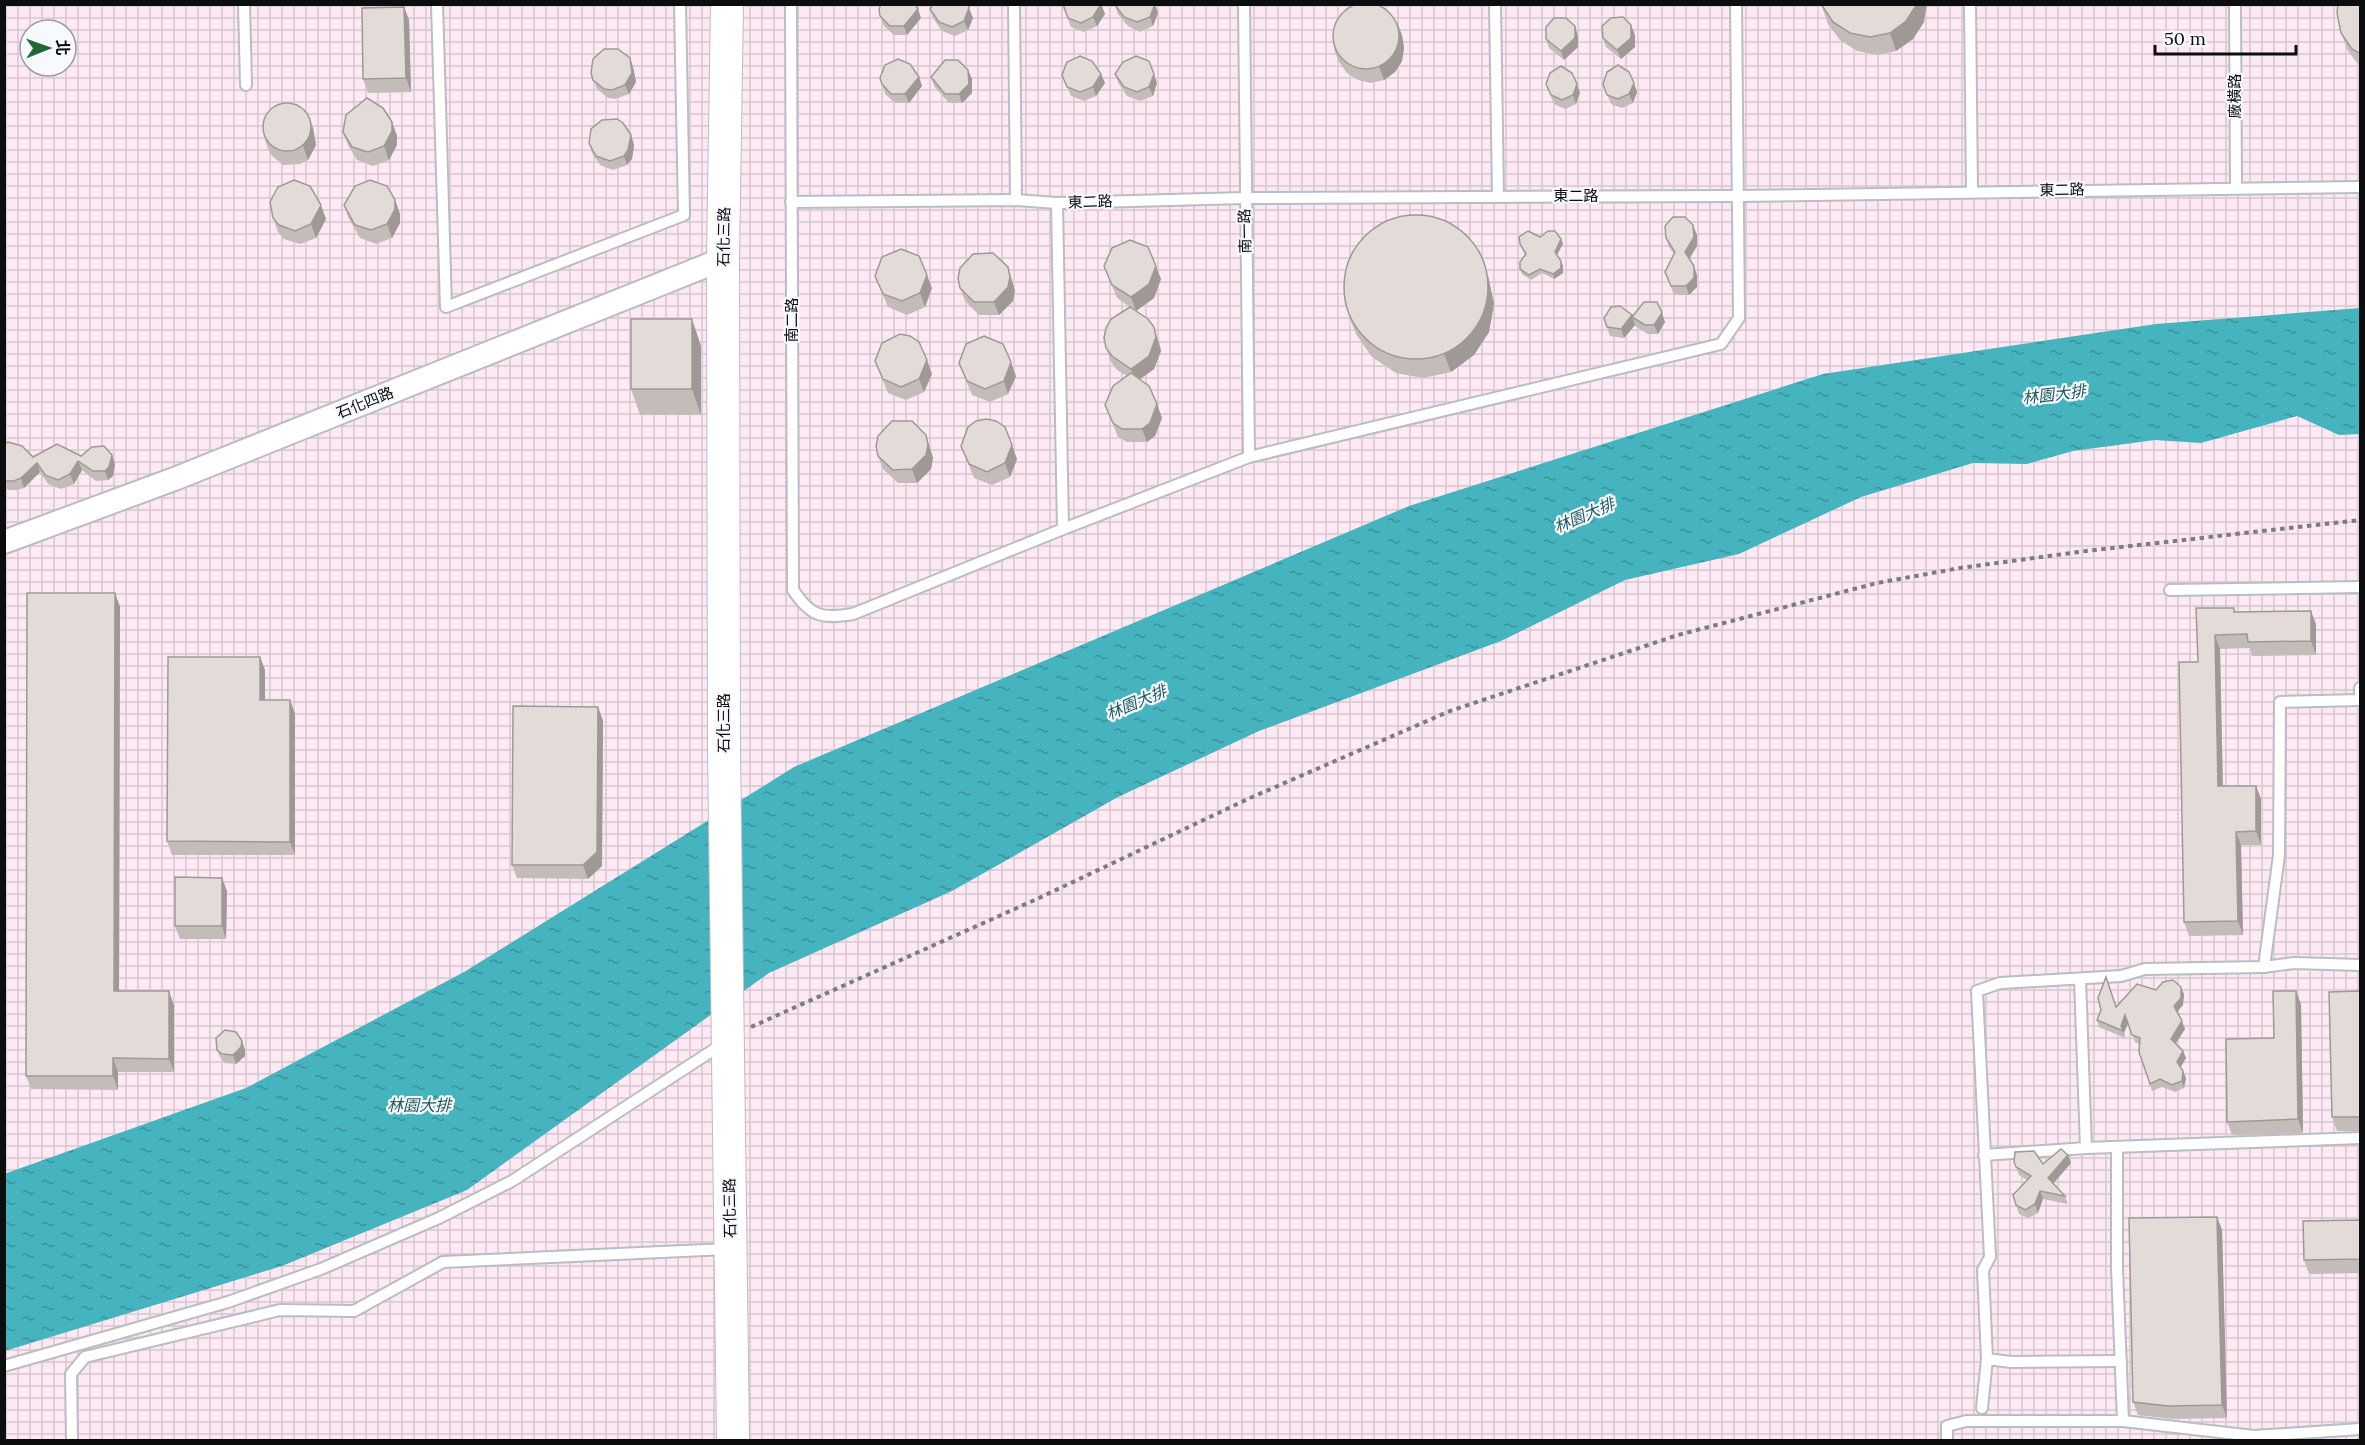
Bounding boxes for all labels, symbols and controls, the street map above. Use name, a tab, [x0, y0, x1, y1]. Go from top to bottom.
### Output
north arrow	[18, 18, 78, 78]
scale bar	[2155, 18, 2296, 56]
text: 50 m	[2164, 27, 2206, 50]
text: 北	[53, 40, 73, 56]
street label: 廠橫路	[2225, 73, 2244, 119]
street label: 東二路	[2039, 180, 2085, 199]
street label: 東二路	[1553, 186, 1599, 205]
street label: 東二路	[1067, 191, 1113, 212]
street label: 石化三路	[713, 207, 734, 267]
street label: 南一路	[1235, 208, 1254, 254]
street label: 南二路	[782, 297, 801, 343]
water label: 林園大排	[2021, 380, 2089, 408]
street label: 石化四路	[333, 382, 396, 423]
water label: 林園大排	[1551, 493, 1619, 537]
water label: 林園大排	[1103, 680, 1171, 724]
street label: 石化三路	[714, 693, 733, 753]
water label: 林園大排	[387, 1095, 453, 1115]
street label: 石化三路	[719, 1178, 740, 1238]

